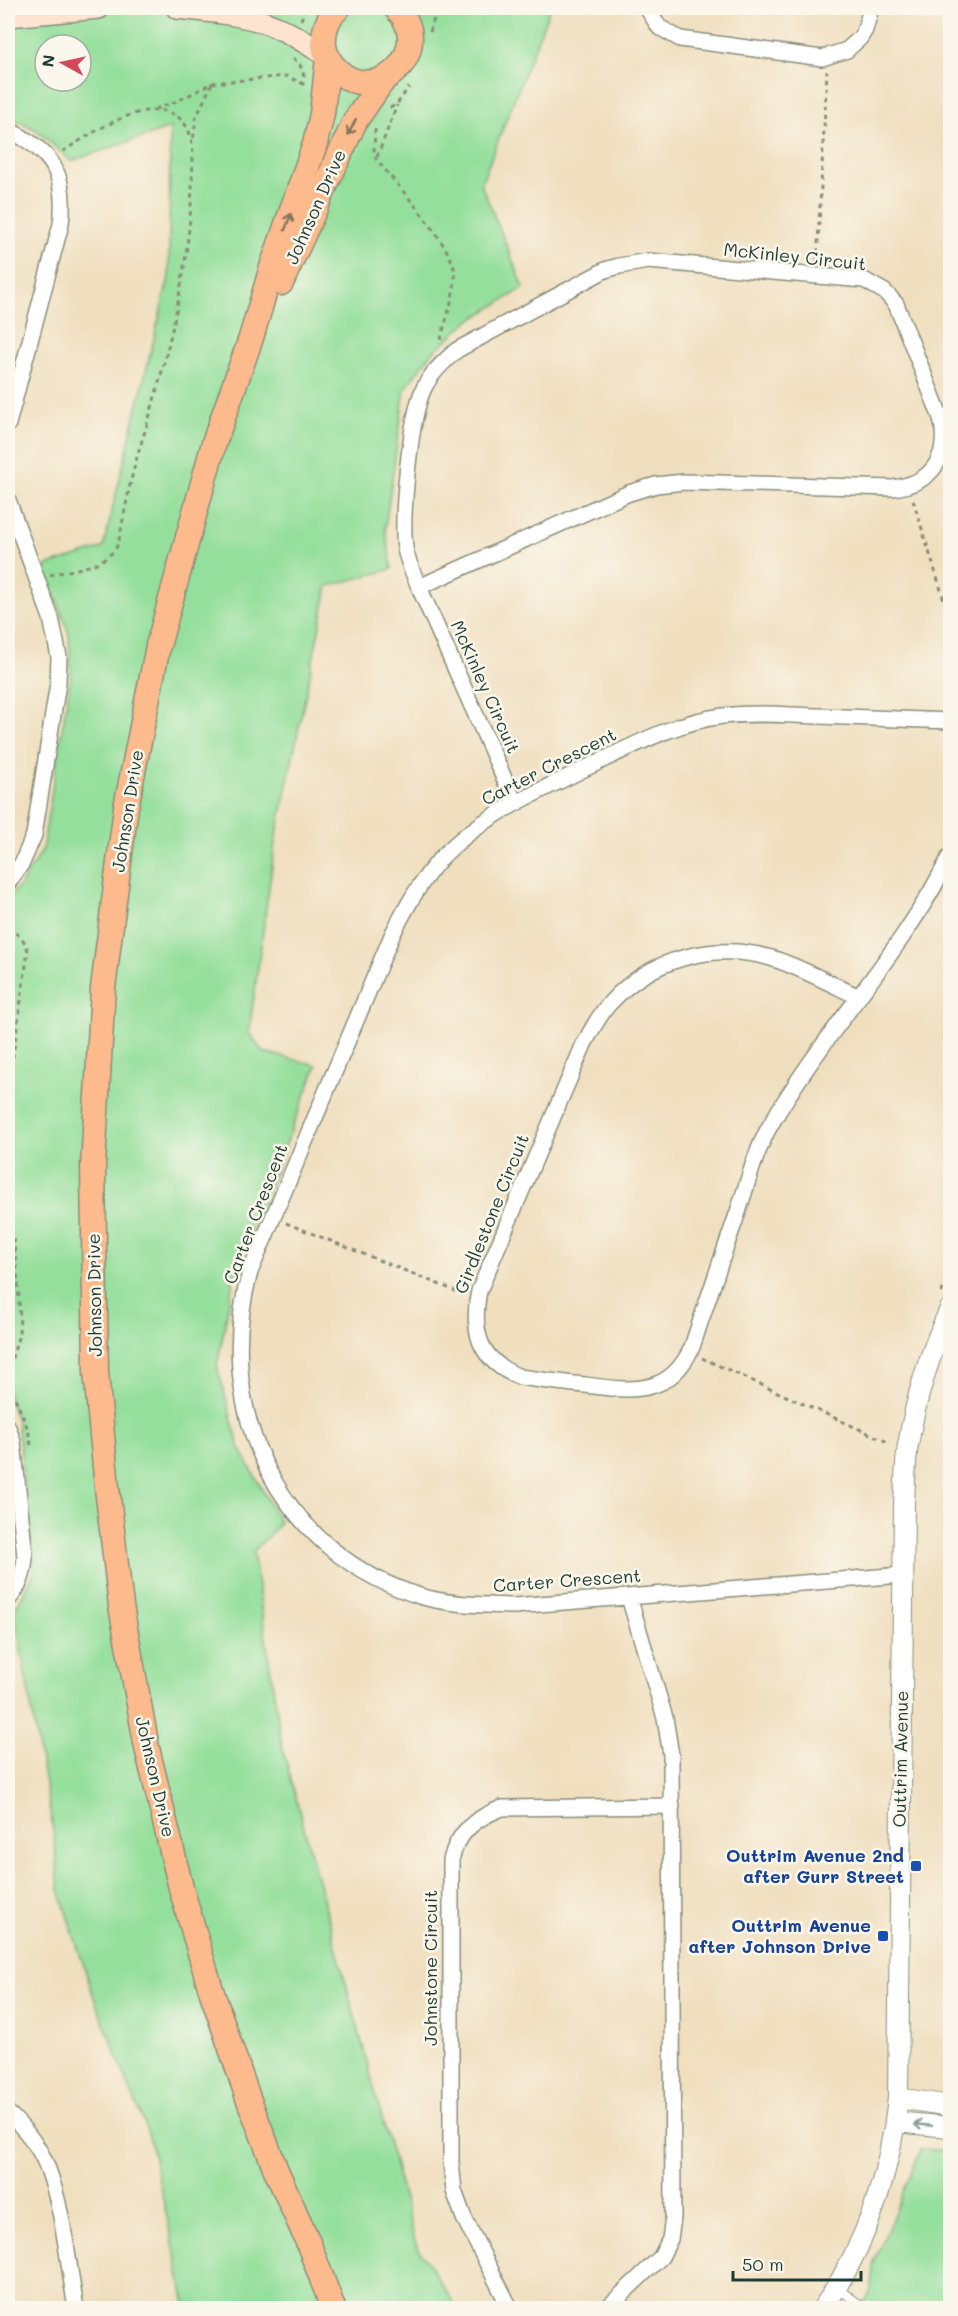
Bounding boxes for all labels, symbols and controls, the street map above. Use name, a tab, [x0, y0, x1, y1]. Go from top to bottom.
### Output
north arrow	[33, 33, 93, 93]
text: N	[36, 53, 59, 68]
one-way arrow	[346, 118, 358, 136]
street label: Johnson Drive	[279, 145, 351, 268]
one-way arrow	[284, 214, 295, 232]
street label: McKinley Circuit	[723, 237, 868, 275]
street label: McKinley Circuit	[446, 616, 526, 757]
street label: Carter Crescent	[477, 722, 620, 810]
street label: Johnson Drive	[106, 748, 149, 874]
street label: Girdlestone Circuit	[448, 1130, 534, 1297]
street label: Carter Crescent	[217, 1140, 293, 1287]
street label: Johnson Drive	[81, 1233, 107, 1357]
street label: Carter Crescent	[492, 1563, 642, 1597]
street label: Outtrim Avenue	[887, 1690, 913, 1828]
street label: Johnson Drive	[130, 1714, 182, 1840]
place label: Outtrim Avenue 2nd after Gurr Street	[726, 1843, 904, 1888]
marker: Outtrim Avenue 2nd after Gurr Street	[909, 1859, 923, 1873]
street label: Johnstone Circuit	[418, 1890, 442, 2046]
place label: Outtrim Avenue after Johnson Drive	[688, 1913, 871, 1958]
marker: Outtrim Avenue after Johnson Drive	[876, 1929, 890, 1943]
one-way arrow	[913, 2119, 933, 2130]
scale bar	[733, 2244, 860, 2282]
text: 50 m	[742, 2252, 784, 2276]

